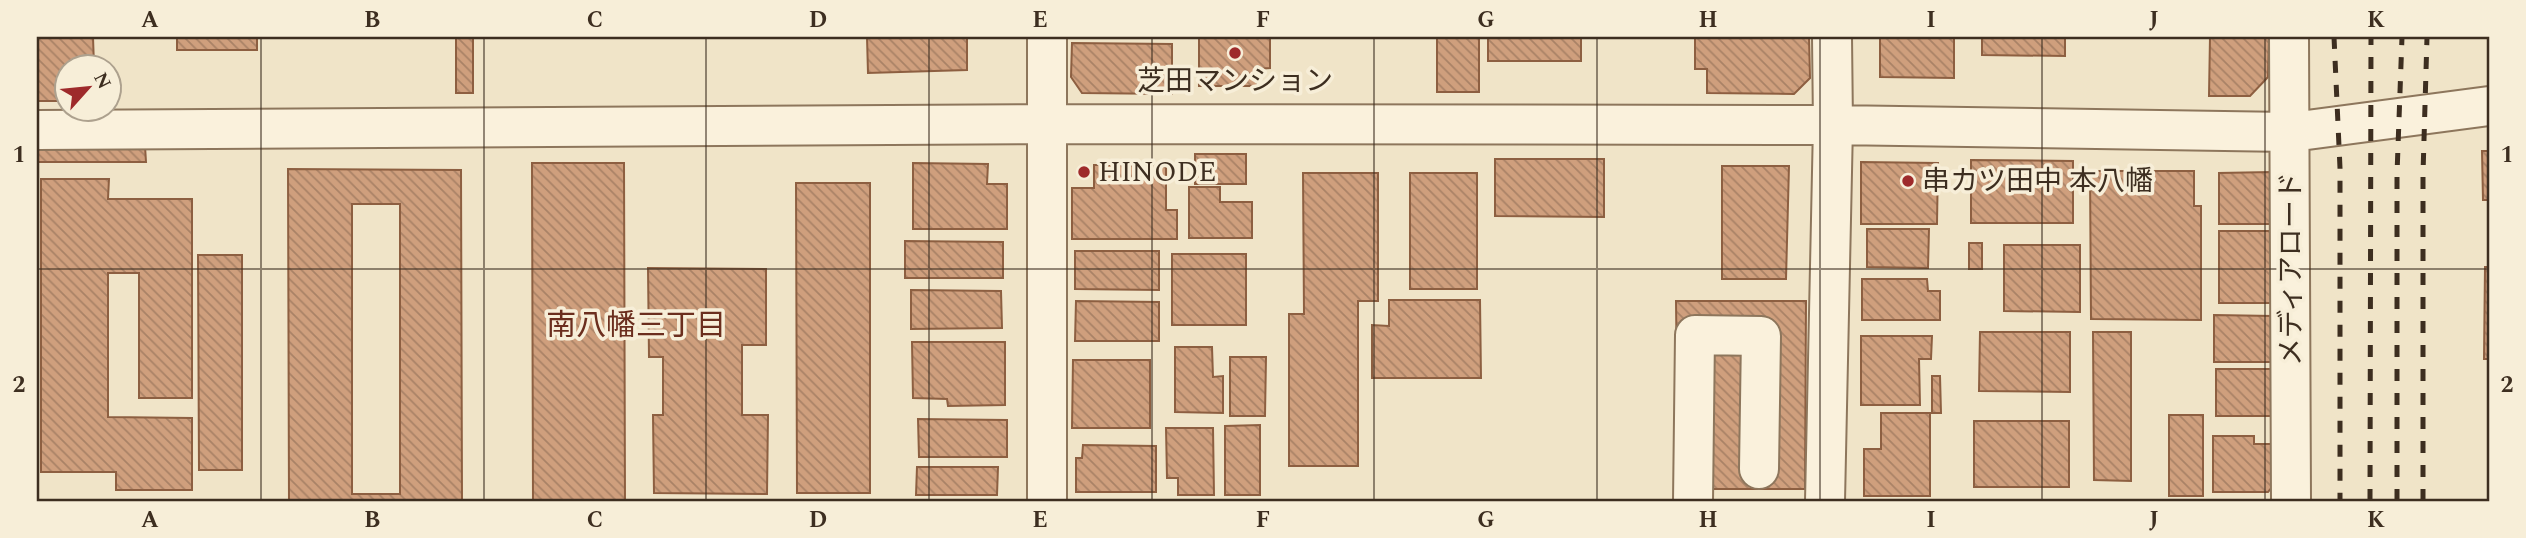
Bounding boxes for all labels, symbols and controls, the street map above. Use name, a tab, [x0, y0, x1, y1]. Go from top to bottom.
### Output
text: A	[141, 3, 159, 38]
text: B	[364, 3, 380, 38]
text: C	[587, 3, 603, 38]
text: D	[809, 3, 827, 38]
text: E	[1032, 3, 1048, 38]
text: F	[1256, 3, 1270, 38]
text: G	[1477, 3, 1495, 38]
text: H	[1698, 3, 1718, 38]
text: I	[1926, 3, 1936, 38]
text: J	[2149, 3, 2159, 38]
text: K	[2367, 3, 2385, 38]
marker: 芝田マンション	[1227, 45, 1243, 61]
north arrow	[52, 52, 122, 122]
place label: 芝田マンション	[1137, 60, 1333, 103]
text: N	[85, 67, 118, 94]
text: 1	[13, 138, 25, 173]
text: 1	[2501, 138, 2513, 173]
place label: HINODE	[1098, 151, 1217, 194]
place label: 串カツ田中 本八幡	[1922, 160, 2153, 203]
marker: HINODE	[1076, 164, 1092, 180]
street label: メディアロード	[2270, 172, 2313, 366]
marker: 串カツ田中 本八幡	[1900, 173, 1916, 189]
district label: 南八幡三丁目	[546, 303, 726, 349]
text: 2	[13, 368, 26, 403]
text: 2	[2501, 368, 2514, 403]
text: A	[141, 503, 159, 538]
text: B	[364, 503, 380, 538]
text: C	[587, 503, 603, 538]
text: D	[809, 503, 827, 538]
text: E	[1032, 503, 1048, 538]
text: F	[1256, 503, 1270, 538]
text: G	[1477, 503, 1495, 538]
text: H	[1698, 503, 1718, 538]
text: I	[1926, 503, 1936, 538]
text: J	[2149, 503, 2159, 538]
text: K	[2367, 503, 2385, 538]

